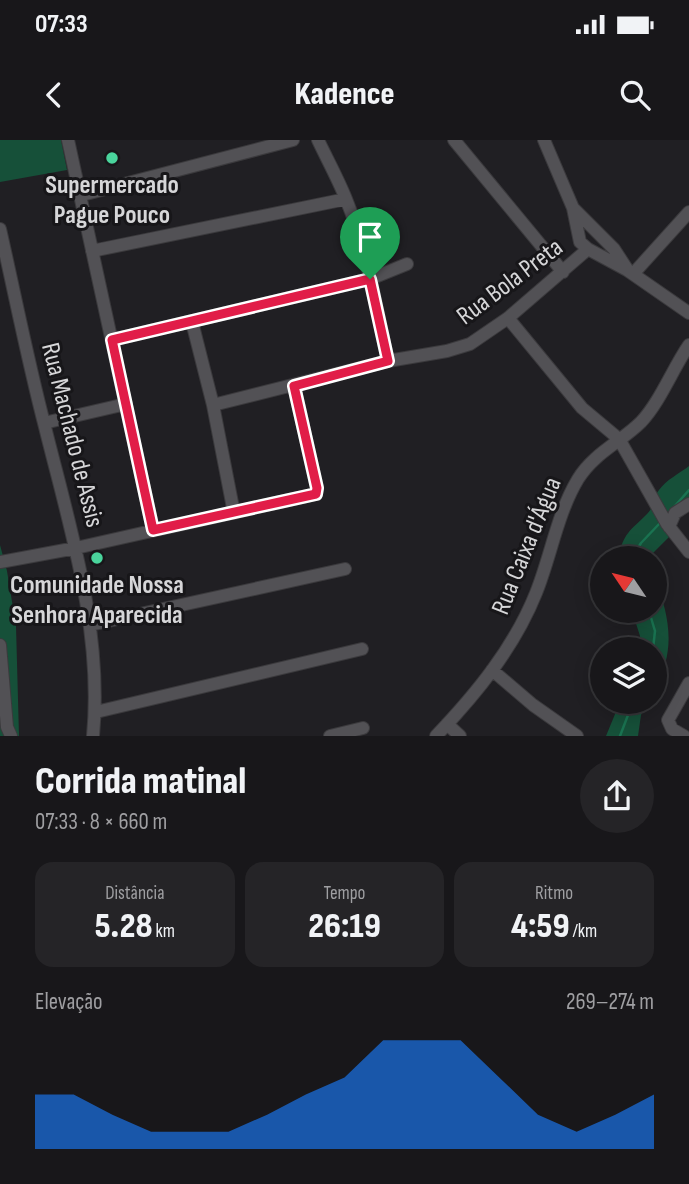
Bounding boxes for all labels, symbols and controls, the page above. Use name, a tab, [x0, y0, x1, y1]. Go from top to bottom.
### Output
text: 07:33	[35, 9, 88, 40]
text: Kadence	[295, 75, 395, 114]
icon: back	[35, 76, 73, 114]
icon: search	[616, 76, 654, 114]
marker: Supermercado Pague Pouco	[104, 150, 120, 166]
place label: Supermercado Pague Pouco	[45, 170, 179, 231]
pin	[340, 207, 400, 279]
icon: arrive	[351, 218, 389, 256]
street label: Rua Bola Preta	[451, 232, 569, 332]
street label: Rua Machado de Assis	[34, 340, 110, 530]
street label: Rua Caixa d'Água	[485, 473, 569, 619]
north arrow	[590, 546, 667, 623]
map controls	[590, 546, 667, 714]
marker: Comunidade Nossa Senhora Aparecida	[89, 550, 105, 566]
place label: Comunidade Nossa Senhora Aparecida	[10, 570, 184, 631]
button: layers	[590, 637, 667, 714]
text: Corrida matinal	[35, 759, 246, 804]
button: share	[580, 759, 654, 833]
text: 07:33 · 8 × 660 m	[35, 808, 167, 836]
text: Distância	[105, 882, 164, 905]
text: Tempo	[323, 882, 366, 905]
text: Ritmo	[535, 882, 573, 905]
text: 5.28	[95, 905, 153, 948]
text: 26:19	[308, 905, 381, 948]
text: 4:59	[511, 905, 570, 948]
text: km	[153, 920, 175, 943]
text: /km	[570, 920, 597, 943]
text: Elevação	[35, 988, 103, 1016]
text: 269–274 m	[566, 988, 654, 1016]

